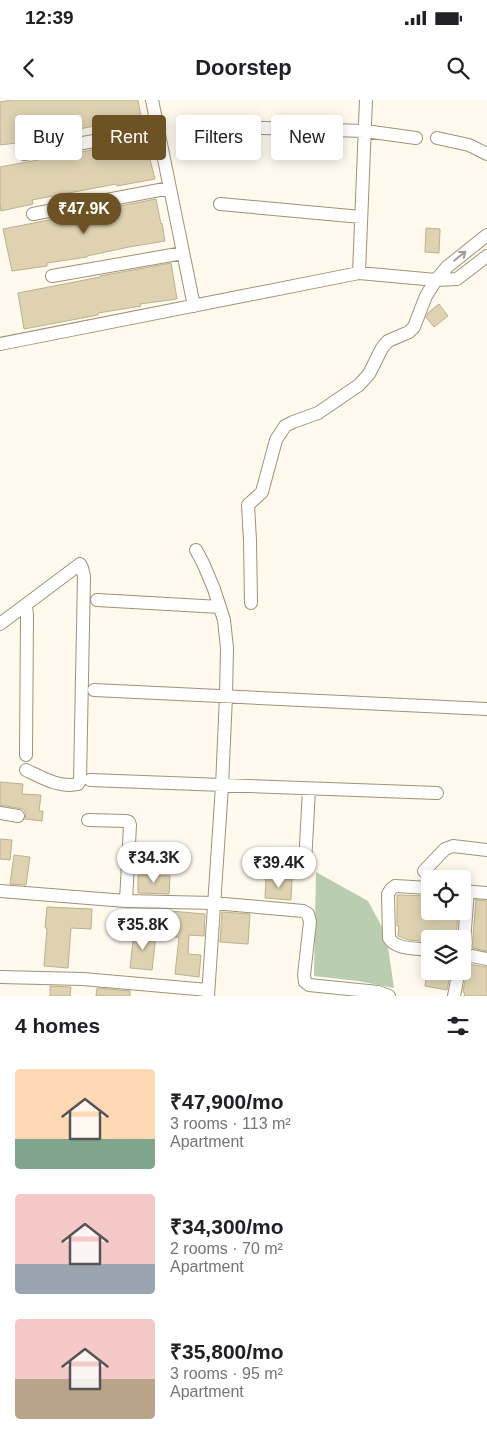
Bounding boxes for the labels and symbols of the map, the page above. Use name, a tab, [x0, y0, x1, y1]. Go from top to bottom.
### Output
pin: ₹47.9K	[43, 192, 125, 235]
one-way arrow	[454, 251, 467, 262]
pin: ₹34.3K	[113, 842, 195, 884]
pin: ₹39.4K	[238, 846, 320, 889]
pin: ₹35.8K	[102, 908, 184, 951]

